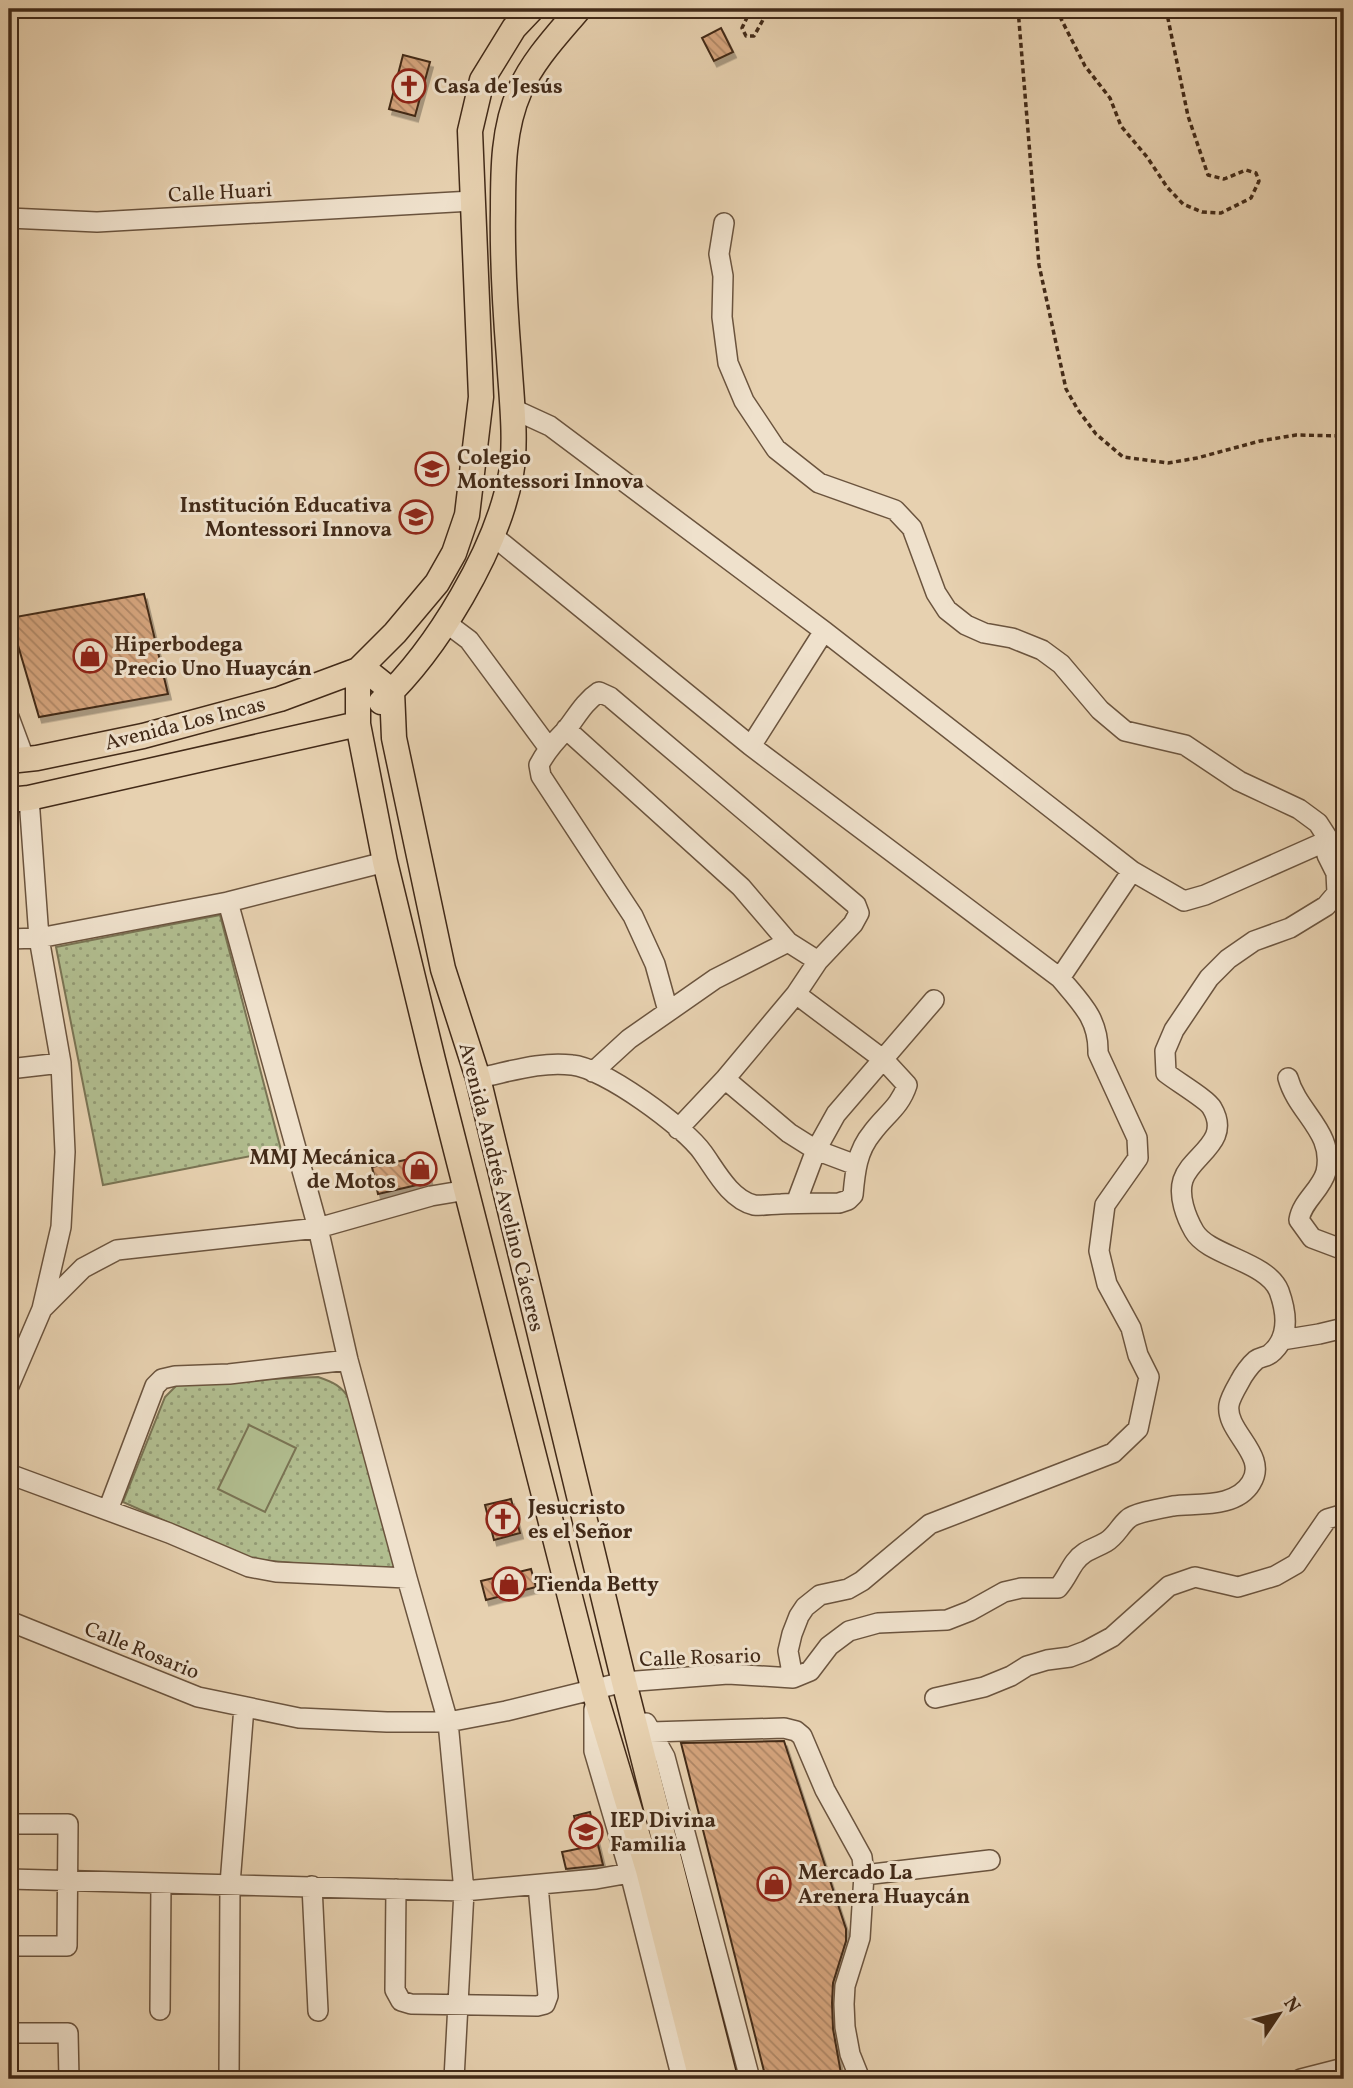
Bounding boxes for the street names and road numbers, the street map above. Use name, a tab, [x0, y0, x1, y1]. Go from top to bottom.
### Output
street label: Calle Huari	[167, 176, 273, 211]
street label: Avenida Los Incas	[102, 690, 269, 758]
street label: Avenida Andrés Avelino Cáceres	[451, 1040, 551, 1335]
street label: Calle Rosario	[80, 1615, 203, 1688]
street label: Calle Rosario	[639, 1642, 761, 1675]

